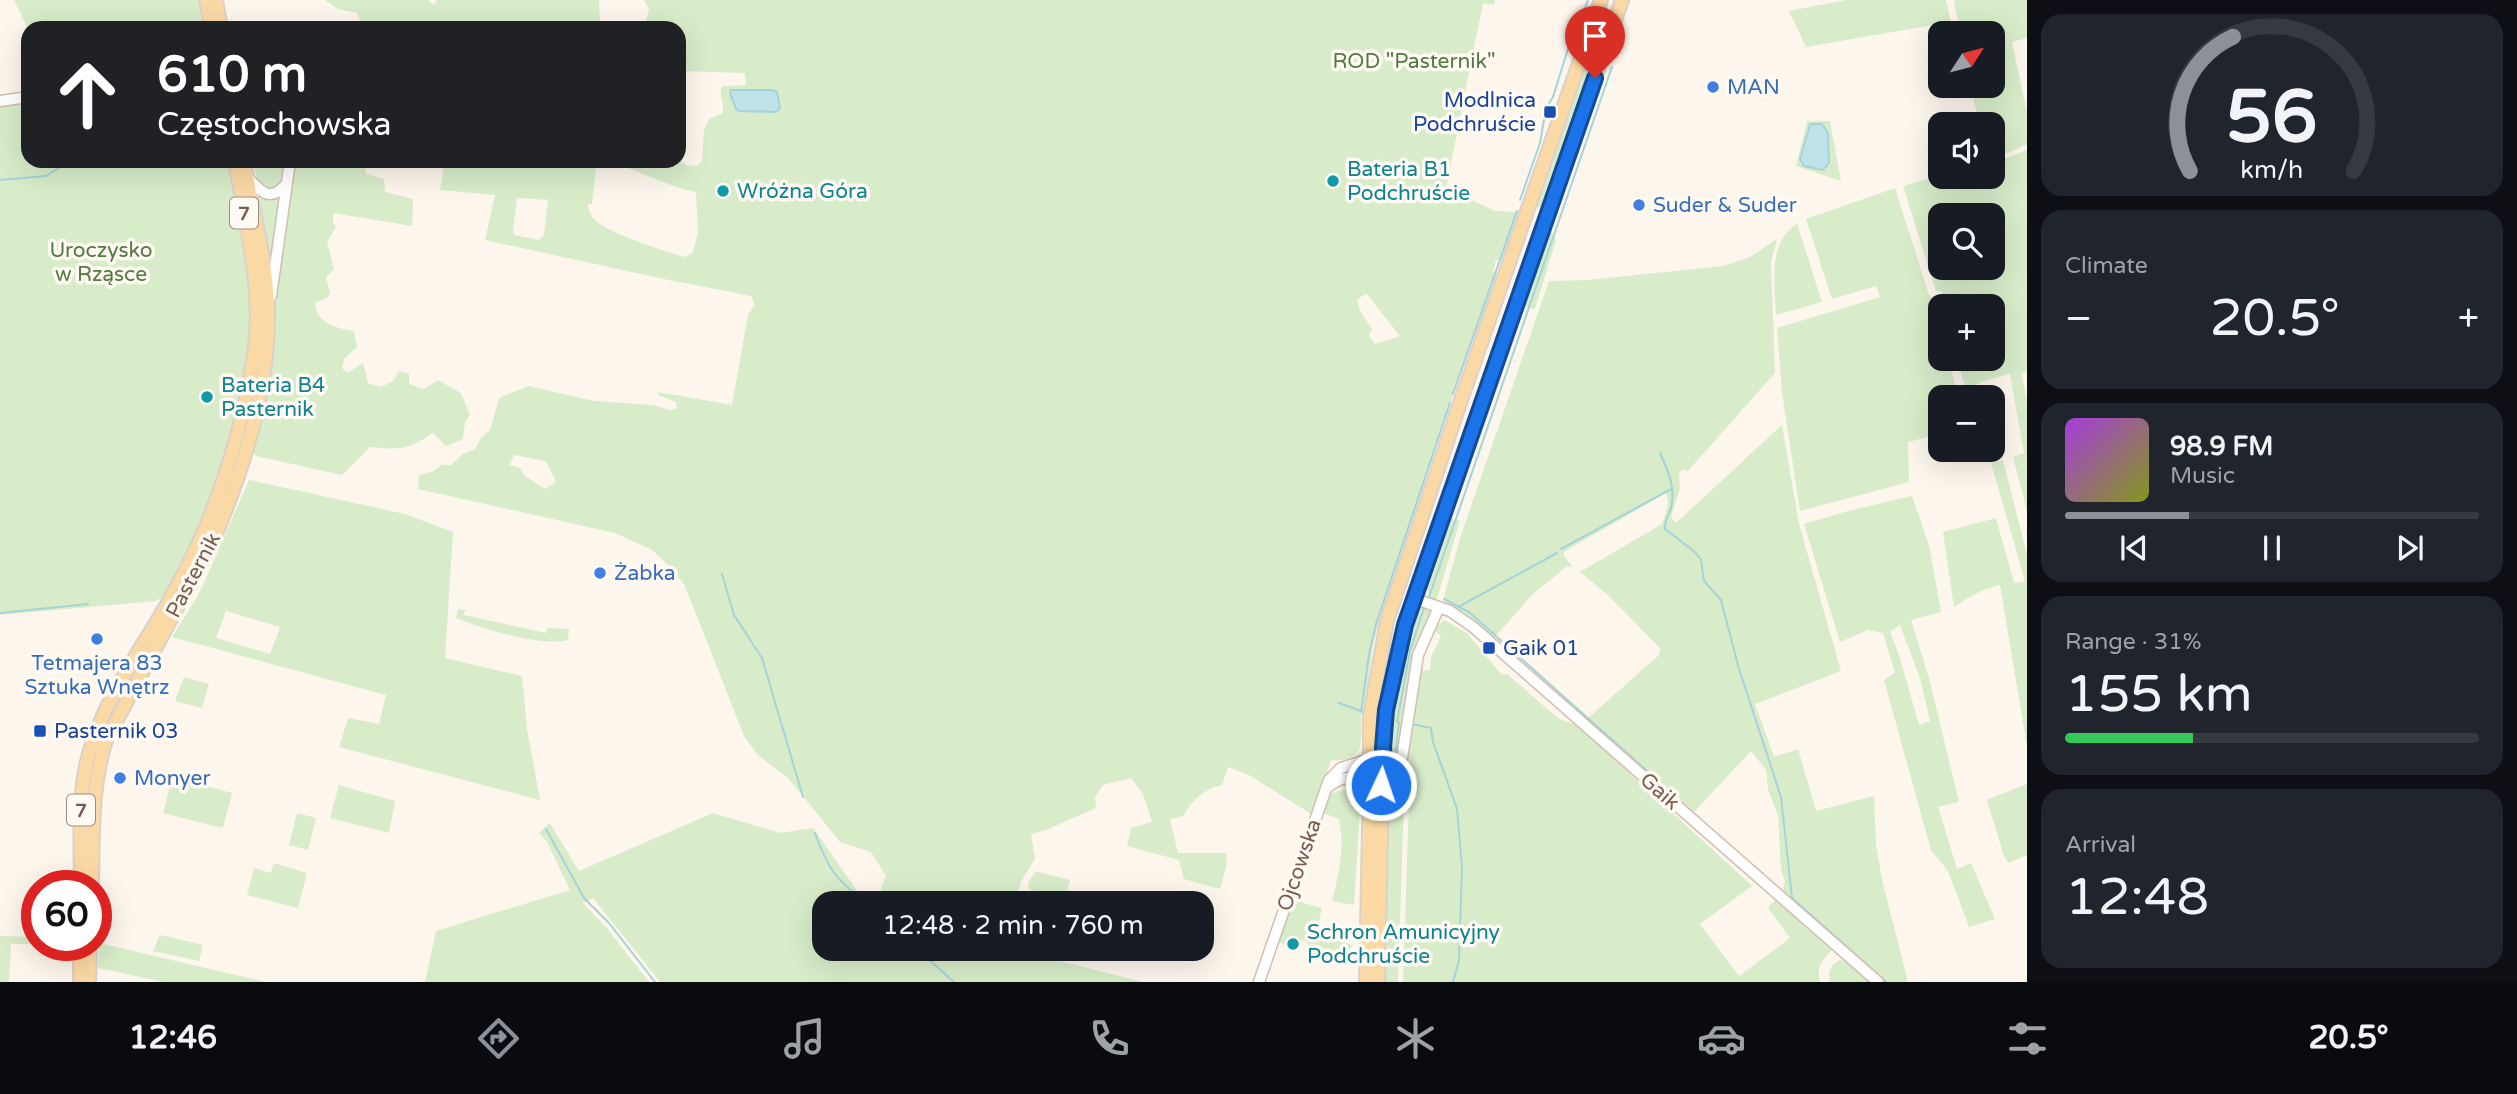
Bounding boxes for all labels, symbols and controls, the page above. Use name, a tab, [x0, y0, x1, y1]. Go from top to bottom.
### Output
pin	[1565, 6, 1625, 78]
icon: arrive	[1576, 17, 1614, 55]
north arrow	[1928, 21, 2006, 98]
map controls	[1928, 21, 2005, 462]
text: 610 m	[157, 46, 307, 105]
icon: ahead	[42, 49, 133, 140]
park label: ROD "Pasternik"	[1332, 49, 1496, 74]
text: 56	[2226, 74, 2318, 162]
place label: MAN	[1727, 75, 1780, 100]
marker: MAN	[1705, 79, 1721, 95]
place label: Modlnica Podchruście	[1413, 88, 1536, 137]
marker: Modlnica Podchruście	[1542, 104, 1558, 120]
text: Częstochowska	[157, 106, 392, 144]
button: sound	[1928, 112, 2005, 189]
text: km/h	[2241, 155, 2303, 185]
place label: Bateria B1 Podchruście	[1347, 157, 1470, 206]
marker: Bateria B1 Podchruście	[1325, 173, 1341, 189]
place label: Wróżna Góra	[737, 179, 868, 204]
marker: Wróżna Góra	[715, 183, 731, 199]
place label: Suder & Suder	[1653, 193, 1797, 218]
road number: 7	[230, 197, 258, 228]
marker: Suder & Suder	[1631, 197, 1647, 213]
button: search	[1928, 203, 2005, 280]
park label: Uroczysko w Rząsce	[49, 238, 153, 287]
text: Climate	[2065, 252, 2148, 280]
text: 20.5°	[2210, 287, 2340, 350]
button: +	[1928, 294, 2005, 371]
text: −	[2065, 296, 2092, 342]
text: +	[2458, 296, 2479, 342]
place label: Bateria B4 Pasternik	[221, 373, 325, 422]
button: −	[1928, 385, 2005, 462]
marker: Bateria B4 Pasternik	[199, 389, 215, 405]
text: 98.9 FM	[2170, 431, 2273, 462]
text: Music	[2170, 462, 2235, 490]
street label: Pasternik	[161, 528, 226, 622]
icon: previous	[2115, 529, 2153, 567]
icon: pause	[2253, 529, 2291, 567]
icon: next	[2391, 529, 2429, 567]
place label: Żabka	[614, 561, 676, 586]
marker: Żabka	[592, 565, 608, 581]
text: Range · 31%	[2065, 628, 2201, 656]
marker: Tetmajera 83 Sztuka Wnętrz	[89, 631, 105, 647]
place label: Gaik 01	[1503, 636, 1579, 661]
marker: Gaik 01	[1481, 640, 1497, 656]
place label: Tetmajera 83 Sztuka Wnętrz	[24, 651, 170, 700]
text: 155 km	[2065, 663, 2253, 726]
place label: Pasternik 03	[54, 719, 178, 744]
marker: Pasternik 03	[32, 723, 48, 739]
position arrow	[1344, 748, 1418, 822]
place label: Monyer	[134, 766, 210, 791]
street label: Gaik	[1635, 767, 1685, 815]
marker: Monyer	[112, 770, 128, 786]
road number: 7	[67, 794, 95, 825]
street label: Ojcowska	[1272, 816, 1327, 914]
text: Arrival	[2065, 831, 2136, 859]
text: 12:48	[2065, 866, 2209, 929]
speed limit sign: 60	[21, 870, 112, 961]
text: 12:48 · 2 min · 760 m	[882, 910, 1144, 941]
place label: Schron Amunicyjny Podchruście	[1307, 920, 1500, 969]
marker: Schron Amunicyjny Podchruście	[1285, 936, 1301, 952]
icon: directions	[474, 1014, 523, 1063]
icon: music	[780, 1014, 829, 1063]
icon: phone	[1085, 1014, 1134, 1063]
icon: climate	[1391, 1014, 1440, 1063]
icon: car	[1697, 1014, 1746, 1063]
icon: filters	[2003, 1014, 2052, 1063]
text: 12:46	[128, 1019, 217, 1057]
text: 20.5°	[2308, 1019, 2389, 1057]

